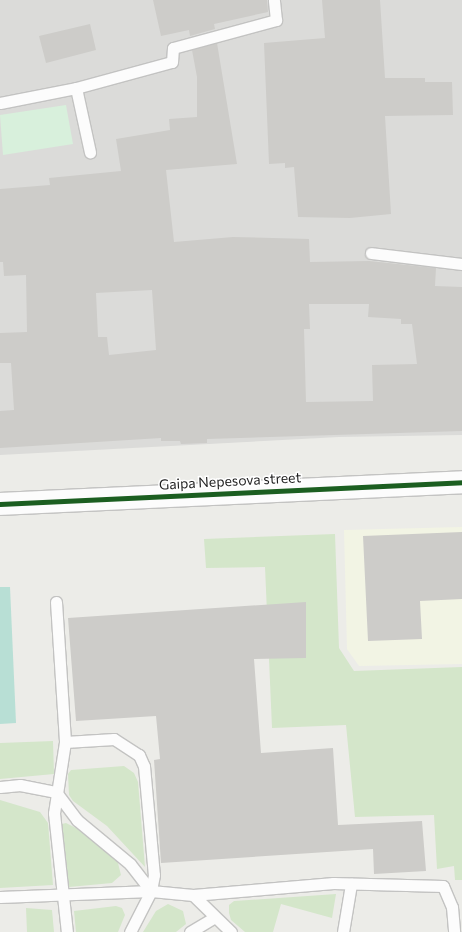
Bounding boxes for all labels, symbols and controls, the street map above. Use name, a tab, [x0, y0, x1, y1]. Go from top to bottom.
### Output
street label: Gaipa Nepesova street	[158, 469, 302, 493]

